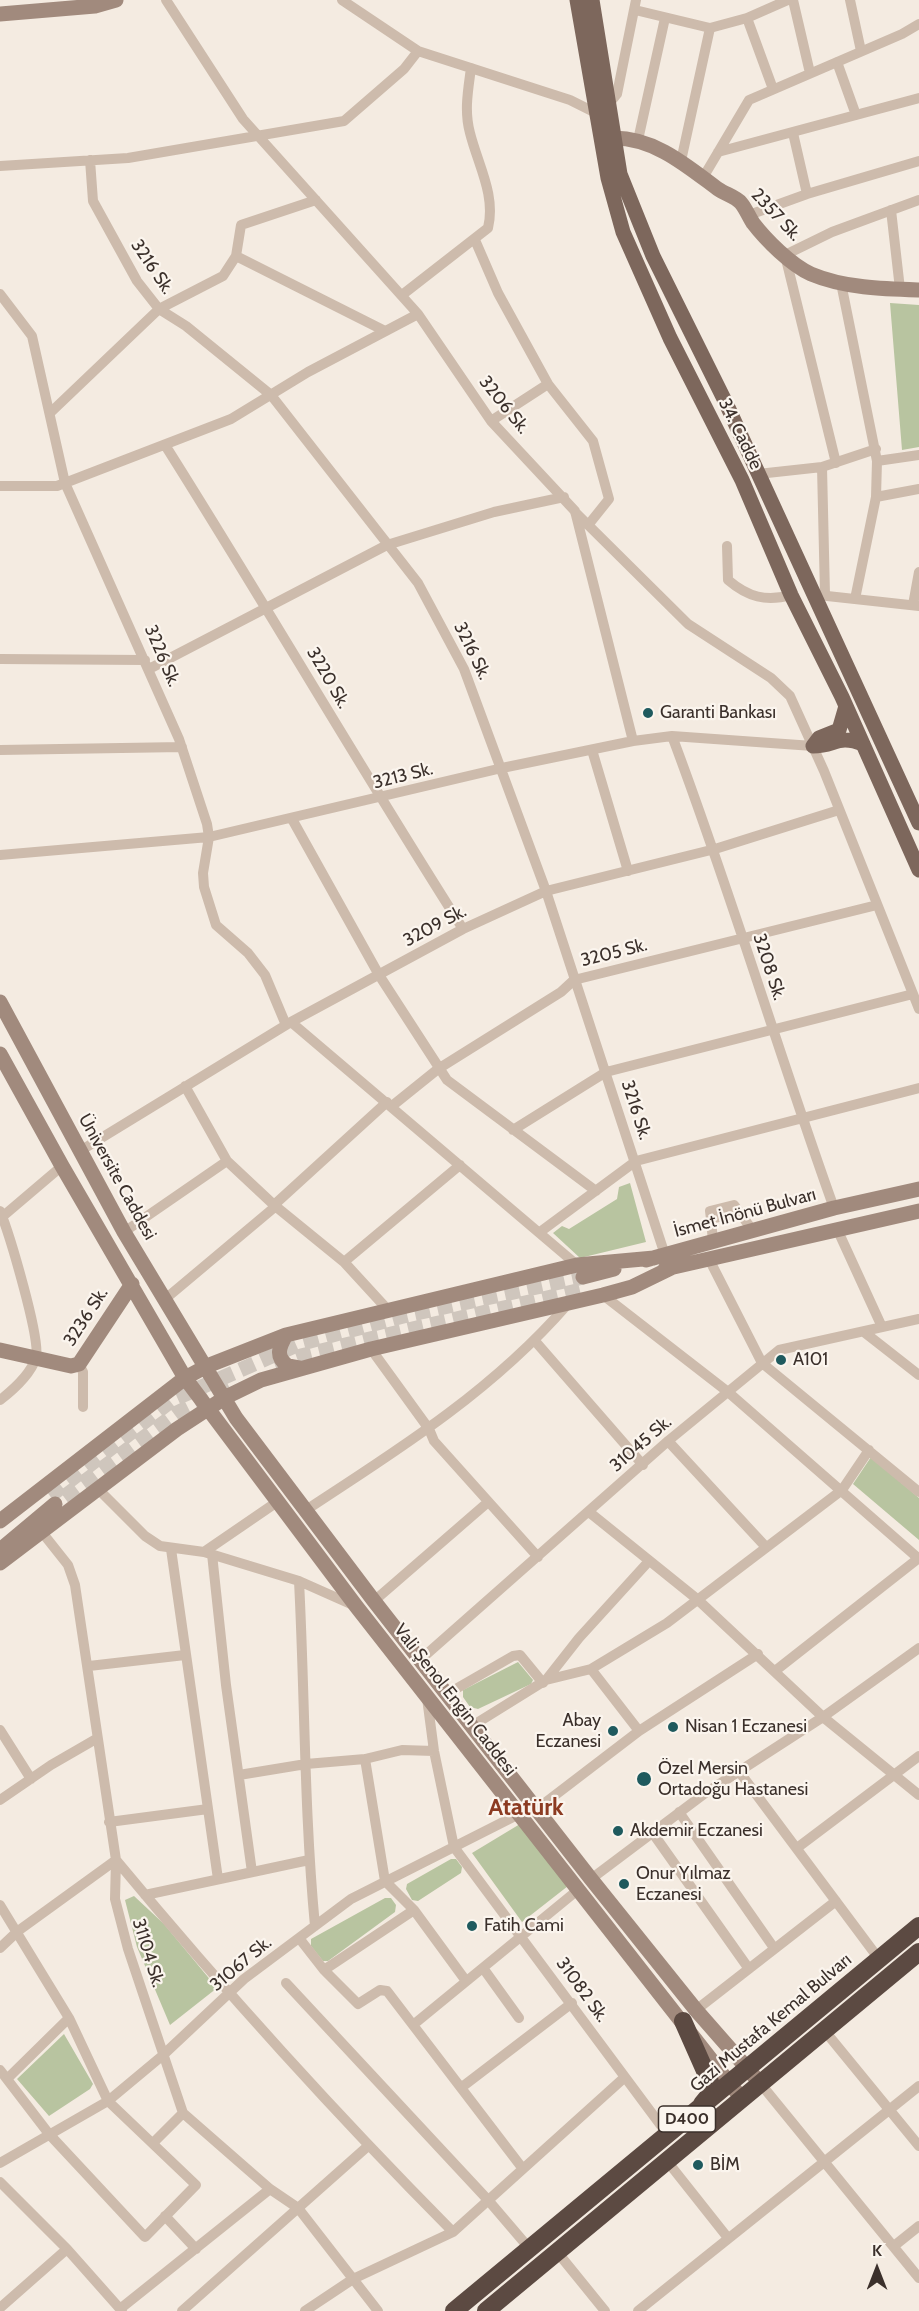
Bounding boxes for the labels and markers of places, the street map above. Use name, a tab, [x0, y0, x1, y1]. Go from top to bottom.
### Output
place label: Garanti Bankası	[660, 702, 776, 724]
marker: Garanti Bankası	[641, 706, 655, 720]
place label: A101	[793, 1349, 828, 1371]
marker: A101	[774, 1353, 788, 1367]
place label: Abay Eczanesi	[535, 1710, 601, 1752]
place label: Nisan 1 Eczanesi	[685, 1716, 807, 1738]
marker: Nisan 1 Eczanesi	[666, 1720, 680, 1734]
marker: Abay Eczanesi	[606, 1724, 620, 1738]
place label: Özel Mersin Ortadoğu Hastanesi	[658, 1758, 808, 1800]
marker: Özel Mersin Ortadoğu Hastanesi	[635, 1770, 653, 1788]
place label: Akdemir Eczanesi	[630, 1820, 763, 1842]
marker: Akdemir Eczanesi	[611, 1824, 625, 1838]
place label: Onur Yılmaz Eczanesi	[636, 1863, 731, 1906]
marker: Onur Yılmaz Eczanesi	[617, 1877, 631, 1891]
place label: Fatih Cami	[484, 1915, 564, 1937]
marker: Fatih Cami	[465, 1919, 479, 1933]
place label: BİM	[710, 2154, 740, 2176]
marker: BİM	[691, 2158, 705, 2172]

